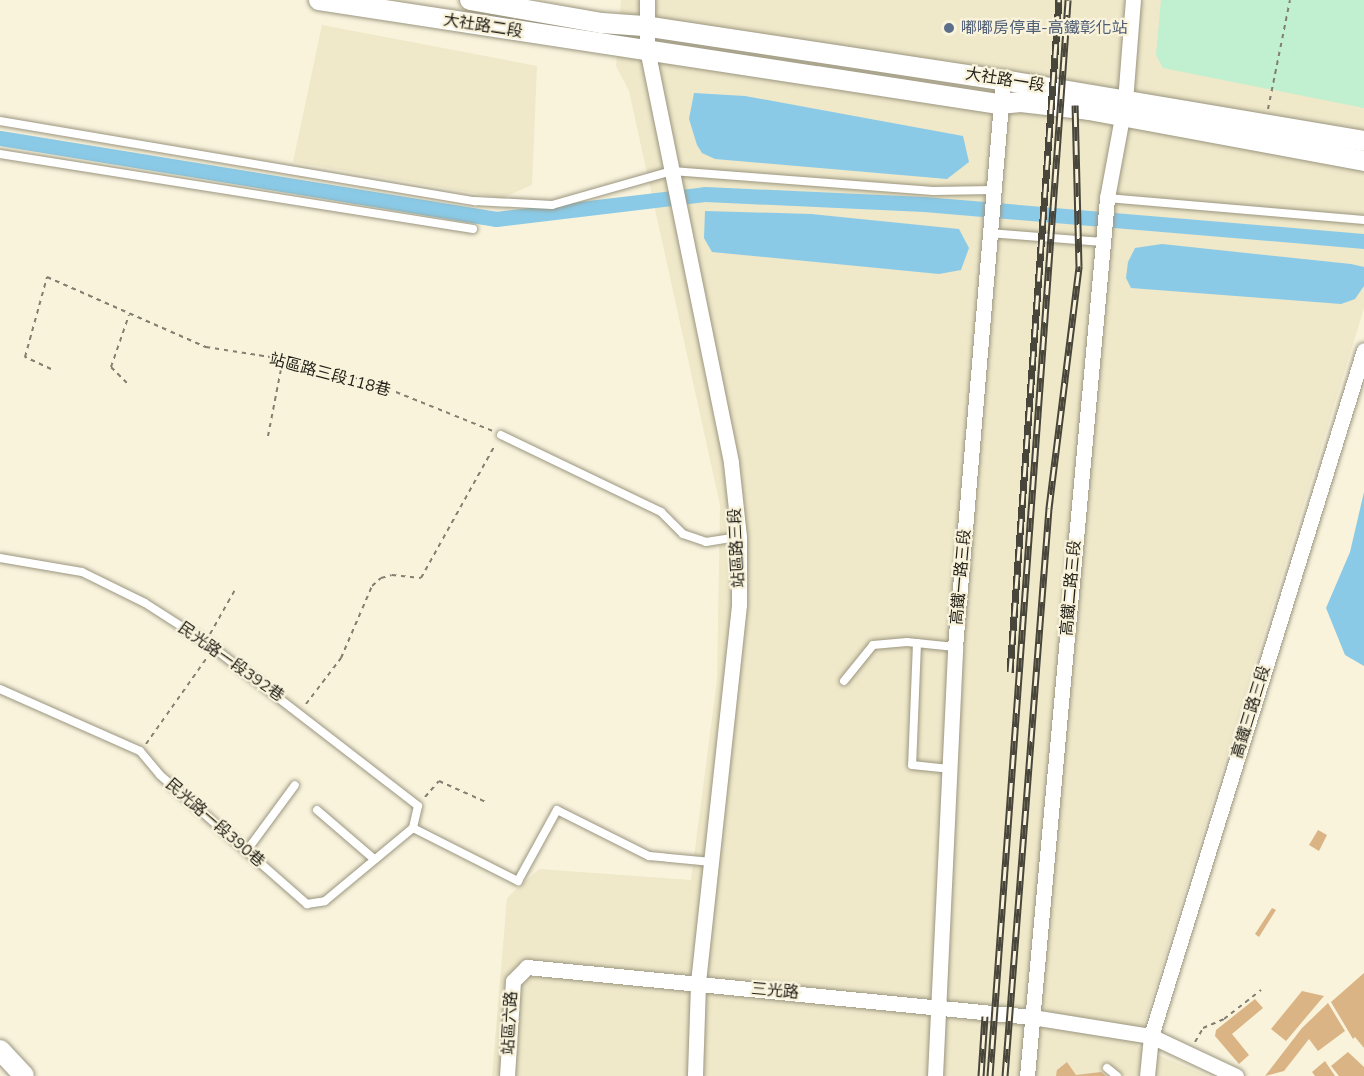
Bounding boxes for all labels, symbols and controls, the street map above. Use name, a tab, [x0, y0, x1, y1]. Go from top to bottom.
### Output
street label: 大社路二段	[442, 10, 524, 42]
place label: 嘟嘟房停車-高鐵彰化站	[961, 18, 1128, 38]
marker: 嘟嘟房停車-高鐵彰化站	[942, 21, 956, 35]
street label: 大社路一段	[964, 64, 1046, 96]
street label: 站區路三段118巷	[267, 350, 393, 400]
street label: 站區路三段	[725, 508, 749, 588]
street label: 高鐵一路三段	[947, 528, 975, 626]
street label: 高鐵二路三段	[1057, 539, 1085, 637]
street label: 民光路一段392巷	[174, 618, 288, 706]
street label: 高鐵三路三段	[1228, 663, 1274, 761]
street label: 民光路一段390巷	[162, 775, 268, 871]
street label: 三光路	[750, 979, 800, 1003]
street label: 站區六路	[499, 991, 521, 1055]

